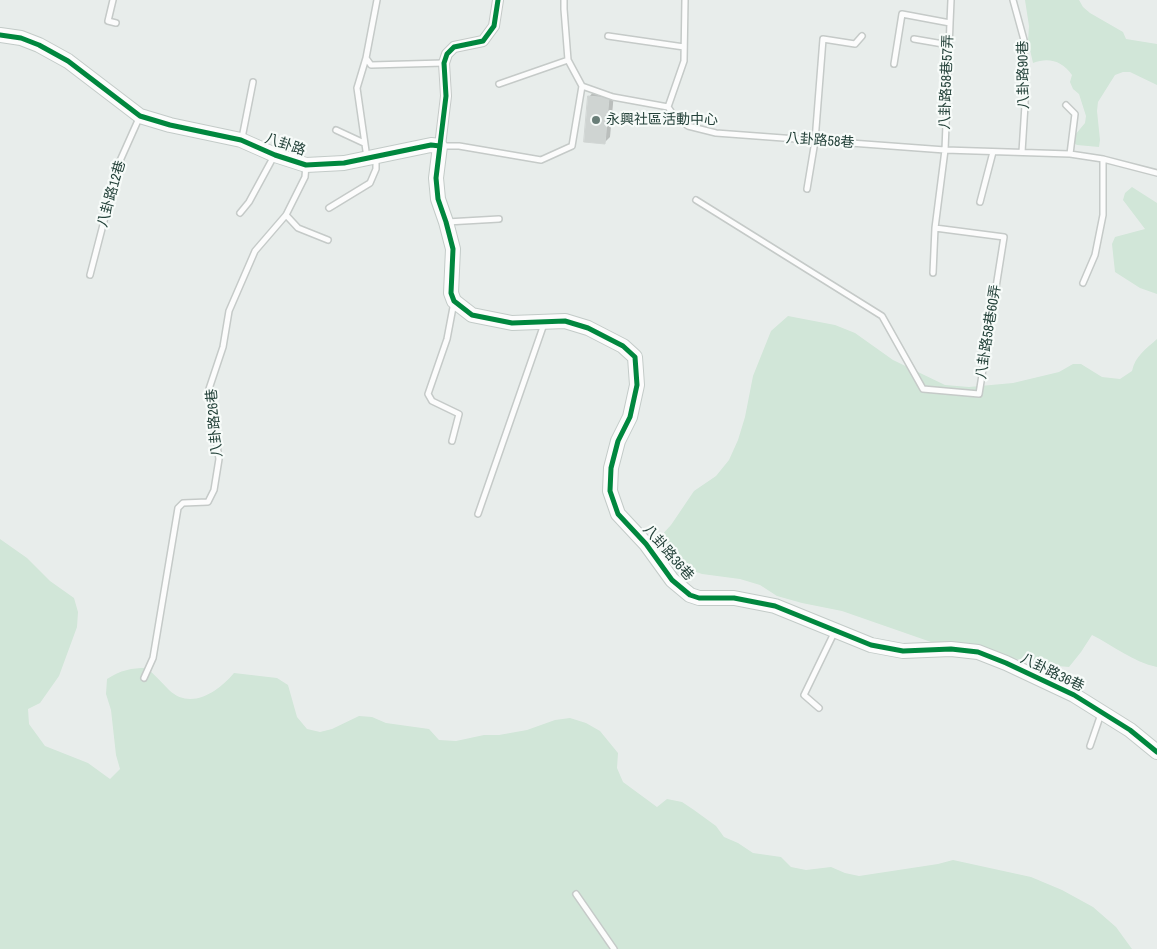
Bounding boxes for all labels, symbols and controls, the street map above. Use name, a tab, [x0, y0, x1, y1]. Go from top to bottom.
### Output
street label: 八卦路58巷57弄	[937, 34, 957, 130]
street label: 八卦路90巷	[1015, 40, 1033, 110]
place label: 永興社區活動中心	[606, 112, 718, 128]
marker: 永興社區活動中心	[590, 114, 602, 126]
street label: 八卦路	[262, 130, 308, 160]
street label: 八卦路58巷	[785, 130, 855, 152]
street label: 八卦路12巷	[94, 159, 130, 229]
street label: 八卦路58巷60弄	[973, 284, 1005, 380]
street label: 八卦路26巷	[204, 388, 226, 458]
street label: 八卦路36巷	[639, 522, 697, 584]
street label: 八卦路36巷	[1017, 650, 1087, 696]

